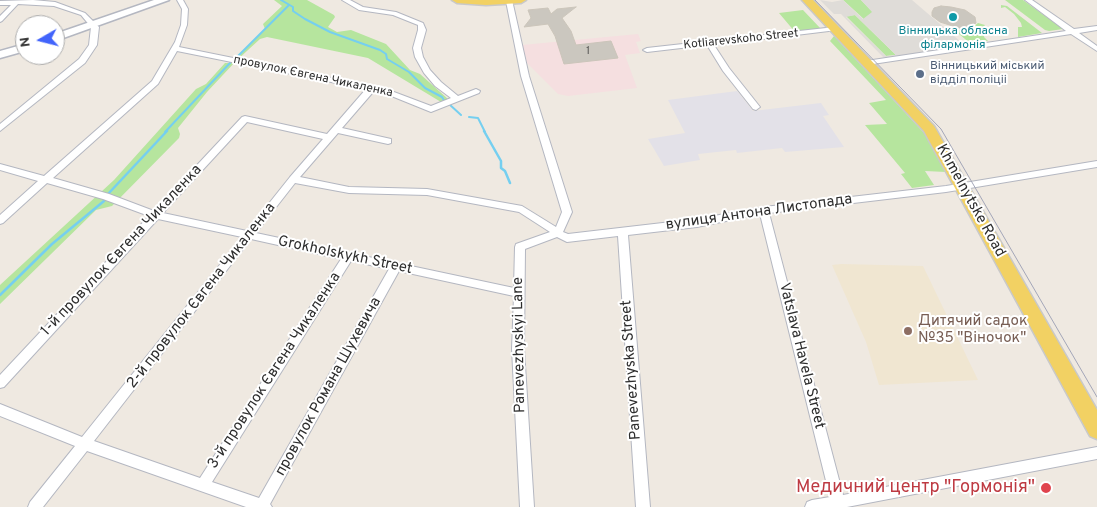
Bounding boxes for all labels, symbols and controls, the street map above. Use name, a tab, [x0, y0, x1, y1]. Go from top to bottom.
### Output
marker: Вінницька обласна філармонія	[947, 11, 959, 23]
north arrow	[15, 15, 65, 65]
place label: Вінницька обласна філармонія	[899, 25, 1007, 53]
street label: Kotliarevskoho Street	[683, 27, 799, 53]
text: N	[17, 36, 35, 48]
house number: 1	[586, 45, 590, 59]
street label: провулок Євгена Чикаленка	[232, 53, 394, 101]
place label: Вінницький міський відділ поліціі	[930, 60, 1045, 88]
marker: Вінницький міський відділ поліціі	[914, 68, 926, 80]
street label: Khmelnytske Road	[931, 141, 1009, 261]
street label: 1-й провулок Євгена Чикаленка	[38, 162, 206, 340]
street label: вулиця Антона Листопада	[664, 191, 854, 235]
street label: 2-й провулок Євгена Чикаленка	[124, 200, 280, 392]
street label: Grokholskykh Street	[276, 233, 414, 279]
street label: 3-й провулок Євгена Чикаленка	[205, 269, 345, 473]
street label: Panevezhyskyi Lane	[510, 277, 530, 413]
street label: Vatslava Havela Street	[774, 281, 828, 431]
street label: провулок Романа Шухевича	[272, 294, 386, 480]
street label: Panevezhyska Street	[618, 299, 646, 441]
place label: Дитячий садок №35 "Віночок"	[918, 313, 1028, 348]
marker: Дитячий садок №35 "Віночок"	[902, 325, 914, 337]
place label: Медичний центр "Гормонія"	[796, 477, 1035, 499]
marker: Медичний центр "Гормонія"	[1039, 481, 1053, 495]

